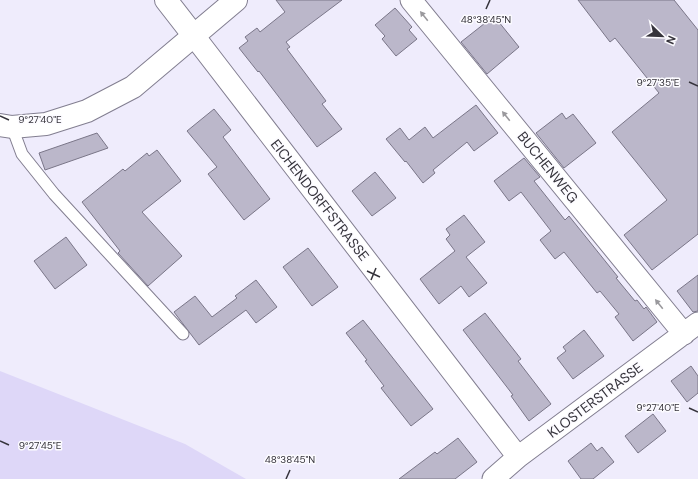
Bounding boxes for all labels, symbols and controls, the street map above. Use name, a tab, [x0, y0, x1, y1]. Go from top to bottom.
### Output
one-way arrow	[420, 10, 428, 21]
text: 48°38'45"N	[461, 13, 511, 26]
north arrow	[642, 16, 682, 56]
text: N	[663, 33, 679, 46]
text: 9°27'35"E	[637, 76, 680, 89]
one-way arrow	[502, 111, 511, 122]
text: 9°27'40"E	[18, 113, 62, 126]
street label: BUCHENWEG	[514, 128, 582, 206]
street label: EICHENDORFFSTRASSE	[267, 136, 373, 265]
one-way arrow	[655, 299, 663, 309]
street label: KLOSTERSTRASSE	[544, 358, 646, 442]
text: 9°27'40"E	[636, 401, 680, 414]
text: 9°27'45"E	[19, 439, 62, 452]
text: 48°38'45"N	[265, 453, 315, 466]

